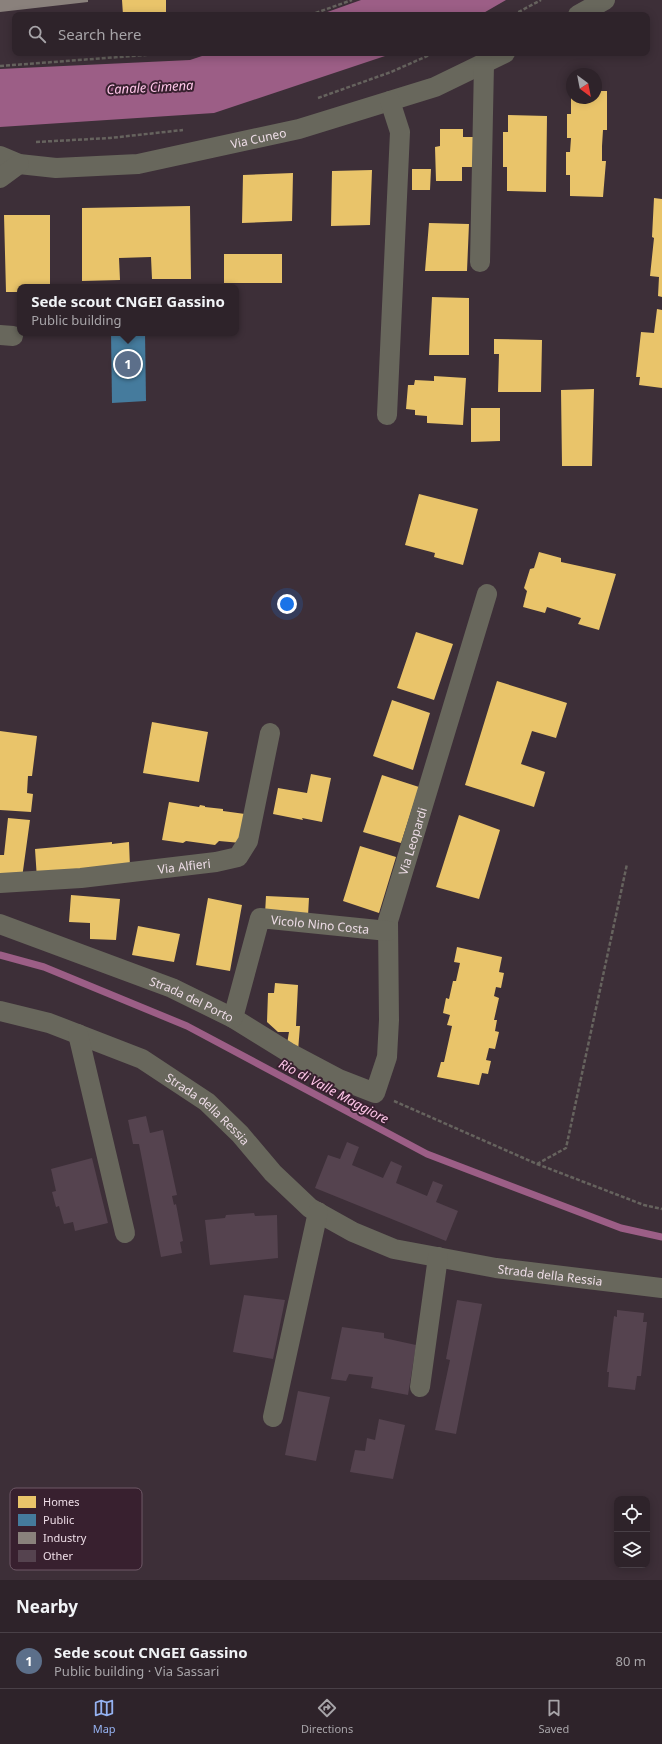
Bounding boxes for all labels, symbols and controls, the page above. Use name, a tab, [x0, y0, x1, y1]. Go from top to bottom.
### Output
search box	[12, 12, 650, 56]
icon: search	[26, 23, 48, 45]
text: Search here	[58, 24, 141, 44]
north arrow	[566, 68, 602, 104]
water label: Canale Cimena	[106, 76, 194, 98]
street label: Via Cuneo	[229, 124, 288, 152]
popup	[17, 284, 239, 336]
text: Sede scout CNGEI Gassino	[31, 291, 225, 311]
text: Public building	[31, 311, 121, 329]
pin: 1	[115, 349, 141, 379]
your location	[277, 594, 297, 614]
street label: Via Leopardi	[394, 805, 430, 877]
street label: Via Alfieri	[157, 854, 211, 877]
street label: Vicolo Nino Costa	[270, 911, 370, 938]
street label: Strada del Porto	[147, 972, 237, 1026]
water label: Rio di Valle Maggiore	[276, 1054, 393, 1128]
street label: Strada della Ressia	[162, 1069, 254, 1148]
street label: Strada della Ressia	[497, 1260, 604, 1289]
legend	[10, 1488, 142, 1570]
text: Homes	[43, 1494, 80, 1509]
map controls	[614, 1496, 650, 1568]
button: locate	[614, 1496, 650, 1532]
text: Public	[43, 1512, 74, 1527]
text: Industry	[43, 1530, 87, 1545]
button: layers	[614, 1532, 650, 1568]
text: Other	[43, 1548, 74, 1563]
text: Nearby	[16, 1595, 78, 1618]
text: Sede scout CNGEI Gassino	[54, 1642, 248, 1662]
text: 1	[25, 1652, 33, 1670]
text: 80 m	[616, 1652, 646, 1670]
text: Public building · Via Sassari	[54, 1662, 219, 1680]
tab: Map	[93, 1697, 116, 1736]
tab: Directions	[301, 1697, 353, 1736]
tab: Saved	[539, 1697, 569, 1736]

